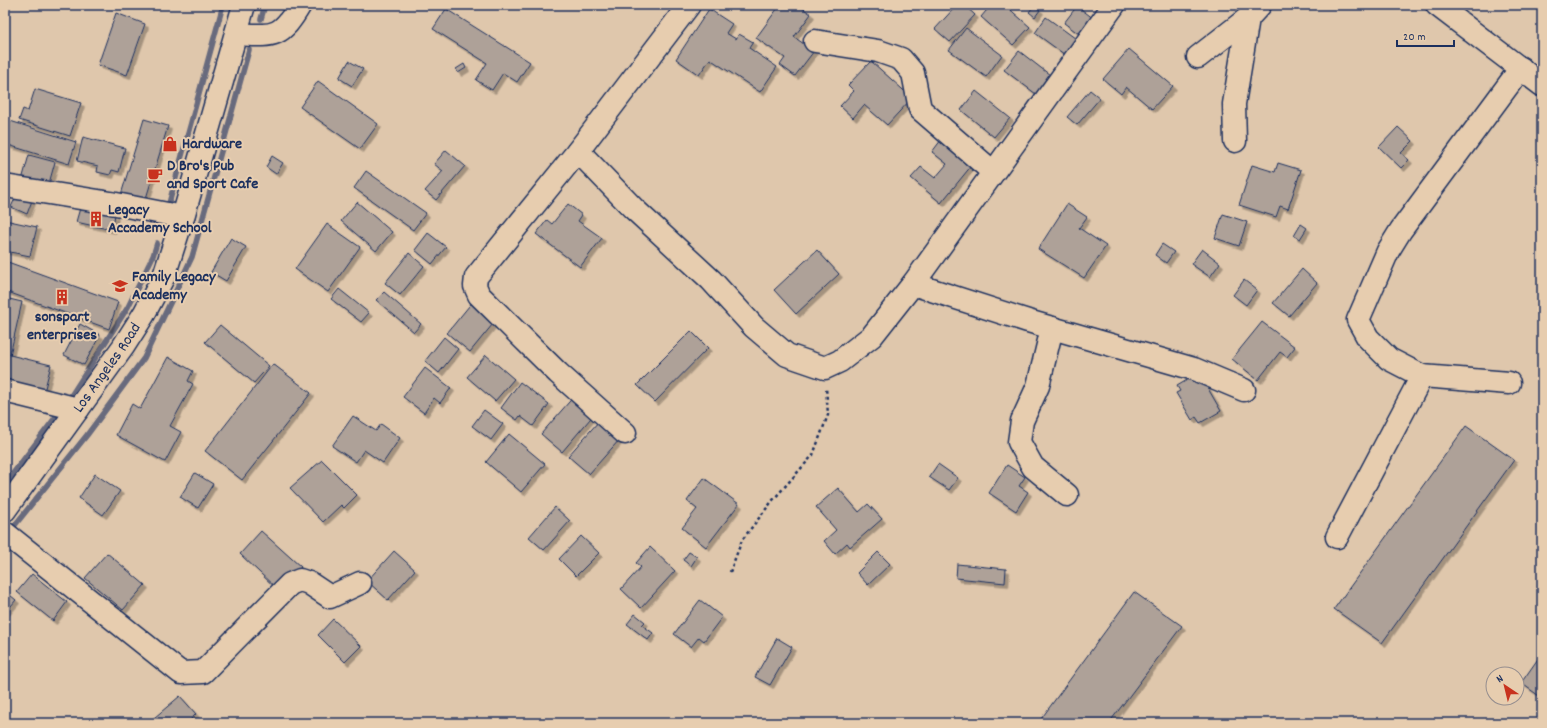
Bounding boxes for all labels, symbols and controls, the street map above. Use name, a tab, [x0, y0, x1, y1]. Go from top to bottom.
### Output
scale bar	[1397, 22, 1454, 48]
text: 20 m	[1403, 29, 1426, 46]
place label: Hardware	[182, 133, 242, 156]
shop icon: Hardware	[161, 135, 179, 153]
place label: D Bro's Pub and Sport Cafe	[167, 155, 258, 196]
cafe icon: D Bro's Pub and Sport Cafe	[146, 166, 164, 184]
place label: Legacy Accademy School	[108, 199, 212, 240]
building icon: Legacy Accademy School	[87, 210, 105, 228]
place label: Family Legacy Academy	[132, 266, 217, 307]
school or university icon: Family Legacy Academy	[111, 277, 129, 295]
building icon: sonspart enterprises	[53, 288, 71, 306]
place label: sonspart enterprises	[27, 306, 97, 347]
street label: Los Angeles Road	[67, 318, 147, 418]
north arrow	[1485, 666, 1525, 706]
text: N	[1494, 671, 1508, 688]

